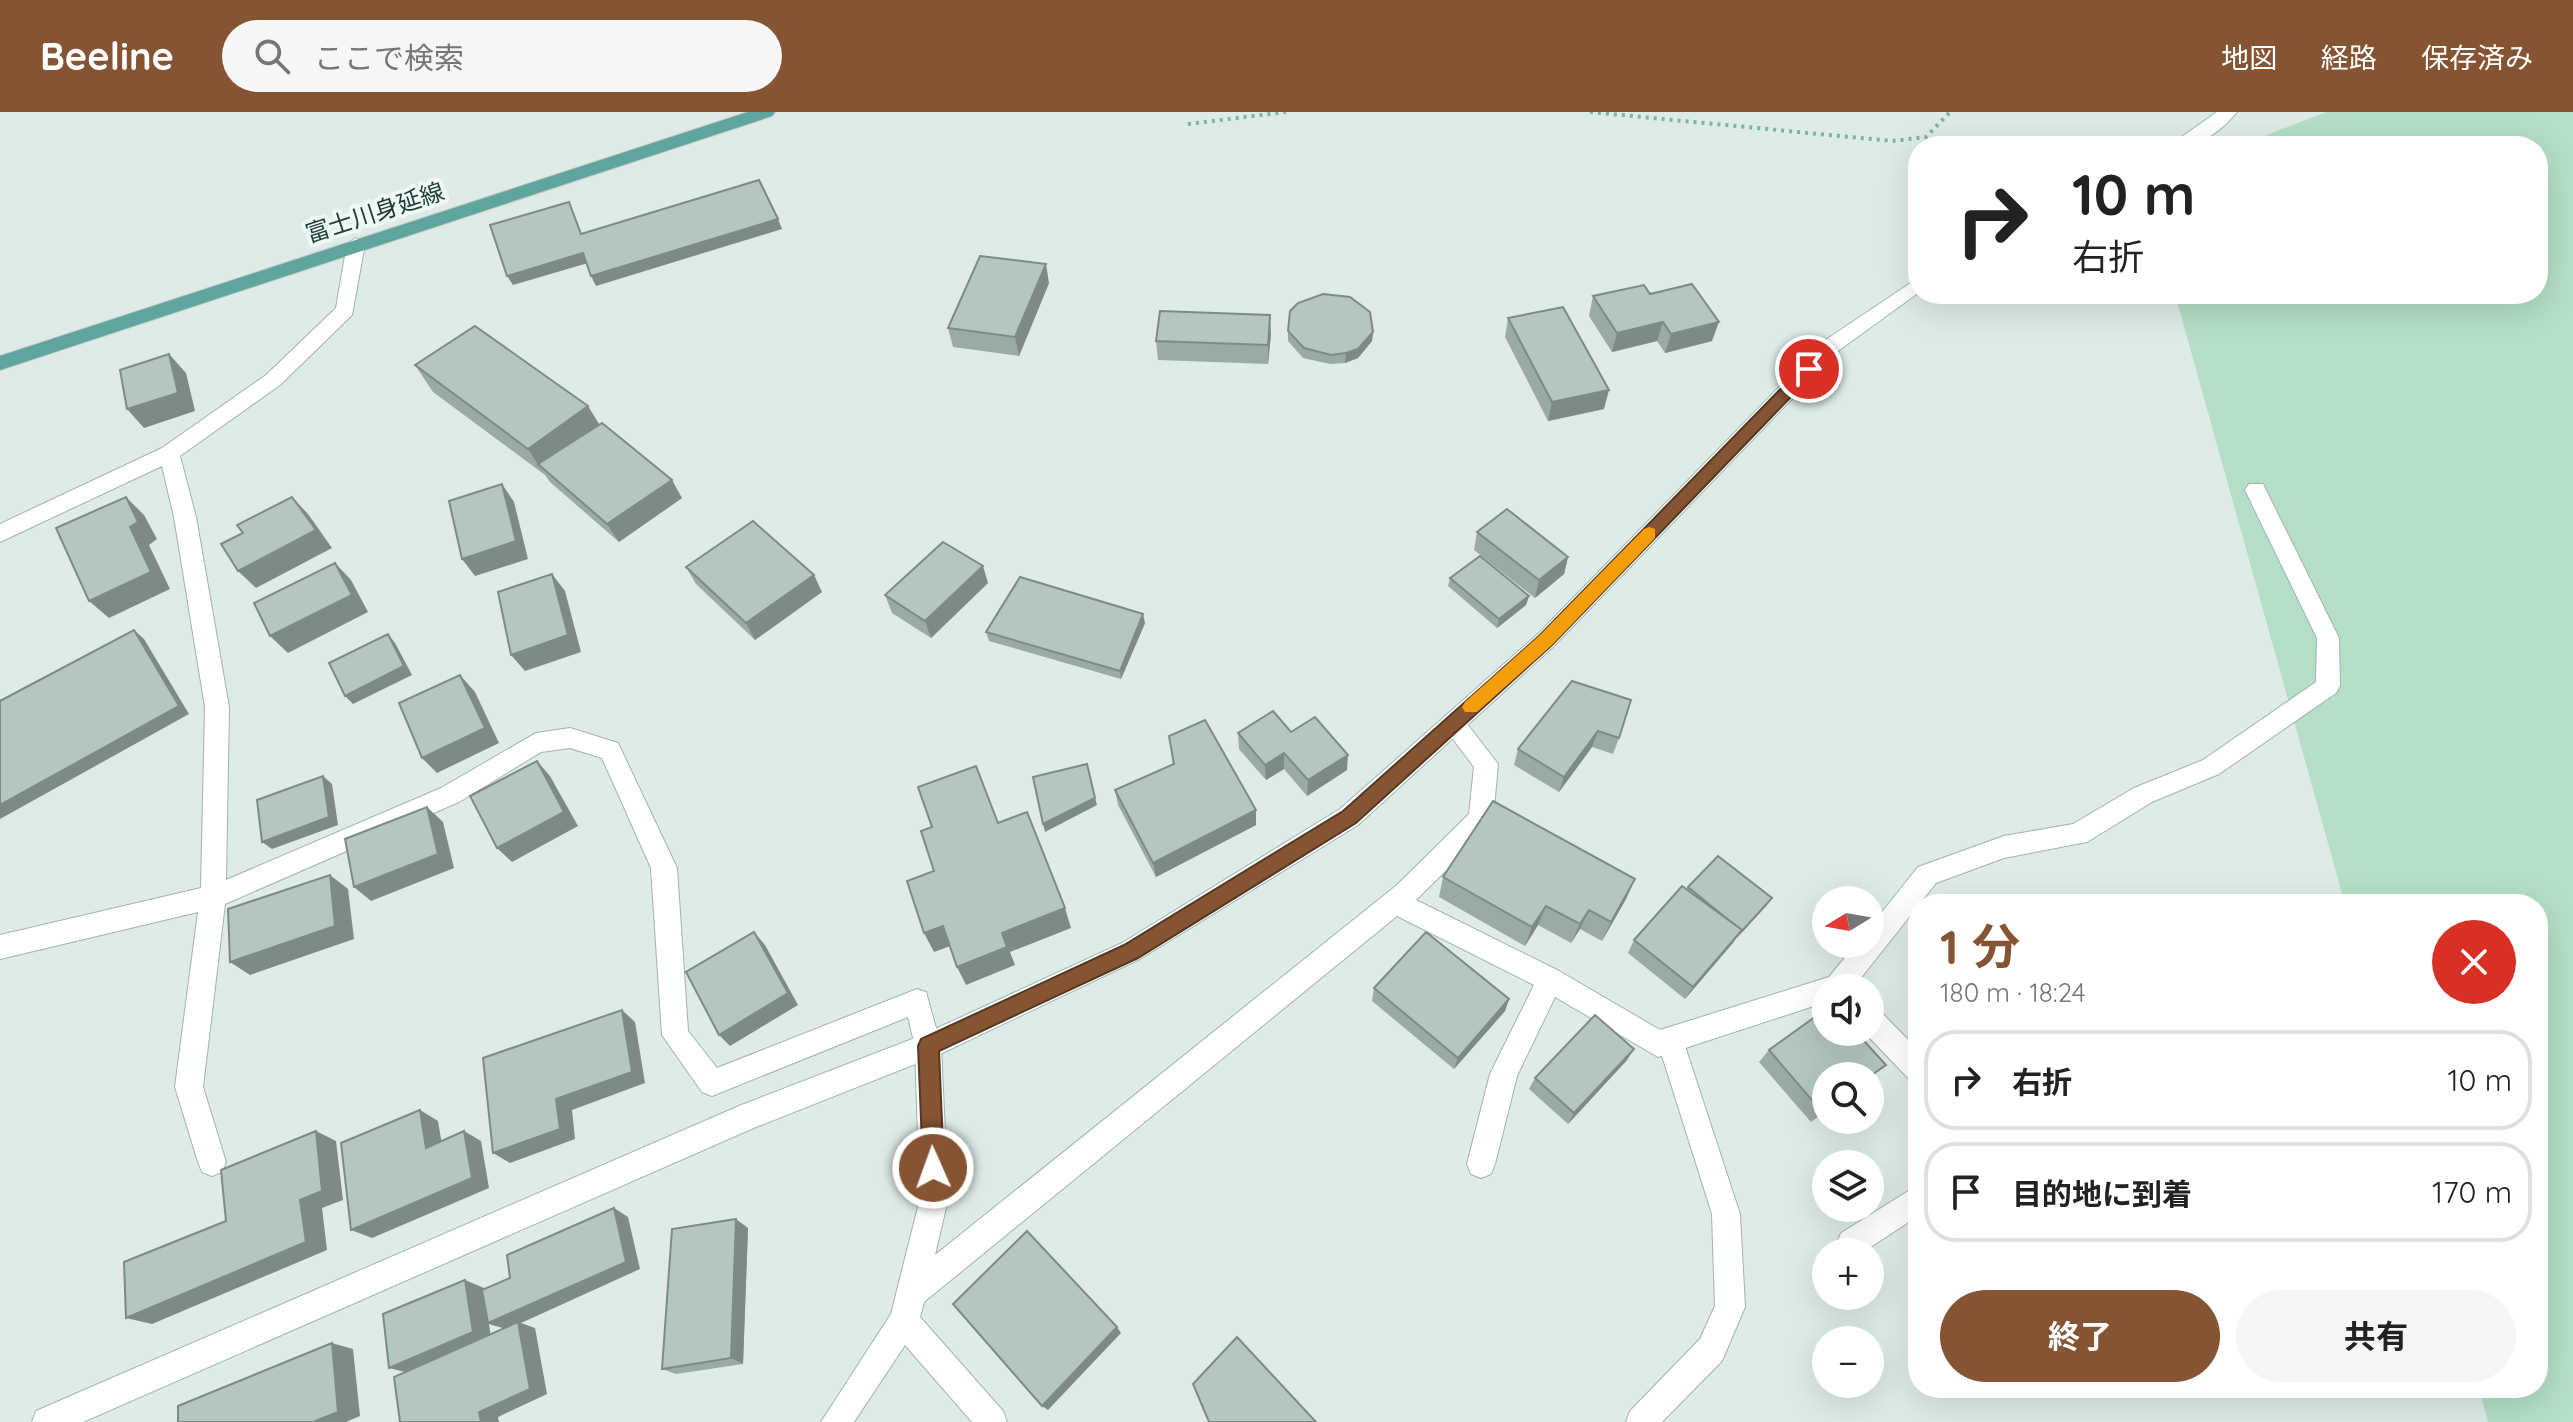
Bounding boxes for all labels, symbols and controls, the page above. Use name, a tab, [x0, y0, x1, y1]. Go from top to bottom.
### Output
search box	[222, 20, 782, 92]
text: Beeline	[40, 32, 174, 80]
icon: search	[250, 34, 294, 78]
text: ここで検索	[314, 39, 464, 77]
text: 地図	[2221, 40, 2277, 75]
text: 経路	[2321, 40, 2377, 75]
text: 保存済み	[2421, 40, 2533, 75]
text: 10 m	[2072, 159, 2195, 229]
icon: right	[1940, 168, 2044, 272]
street label: 富士川身延線	[302, 176, 448, 249]
text: 右折	[2072, 234, 2144, 279]
pin	[1775, 335, 1843, 403]
icon: arrive	[1787, 347, 1831, 391]
north arrow	[1812, 886, 1884, 958]
map controls	[1812, 886, 1884, 1398]
text: 1 分	[1940, 916, 2020, 976]
button: close	[2432, 920, 2516, 1004]
button: sound	[1812, 974, 1884, 1046]
text: 180 m · 18:24	[1940, 976, 2085, 1009]
icon: right	[1944, 1058, 1988, 1102]
text: 10 m	[2448, 1061, 2512, 1099]
button: search	[1812, 1062, 1884, 1134]
text: 右折	[2012, 1063, 2072, 1101]
position arrow	[891, 1126, 975, 1210]
button: layers	[1812, 1150, 1884, 1222]
icon: arrive	[1944, 1170, 1988, 1214]
text: 170 m	[2432, 1173, 2512, 1211]
text: 目的地に到着	[2012, 1175, 2192, 1213]
button: +	[1812, 1238, 1884, 1310]
button: 終了	[1940, 1290, 2220, 1382]
button: 共有	[2236, 1290, 2516, 1382]
button: −	[1812, 1326, 1884, 1398]

